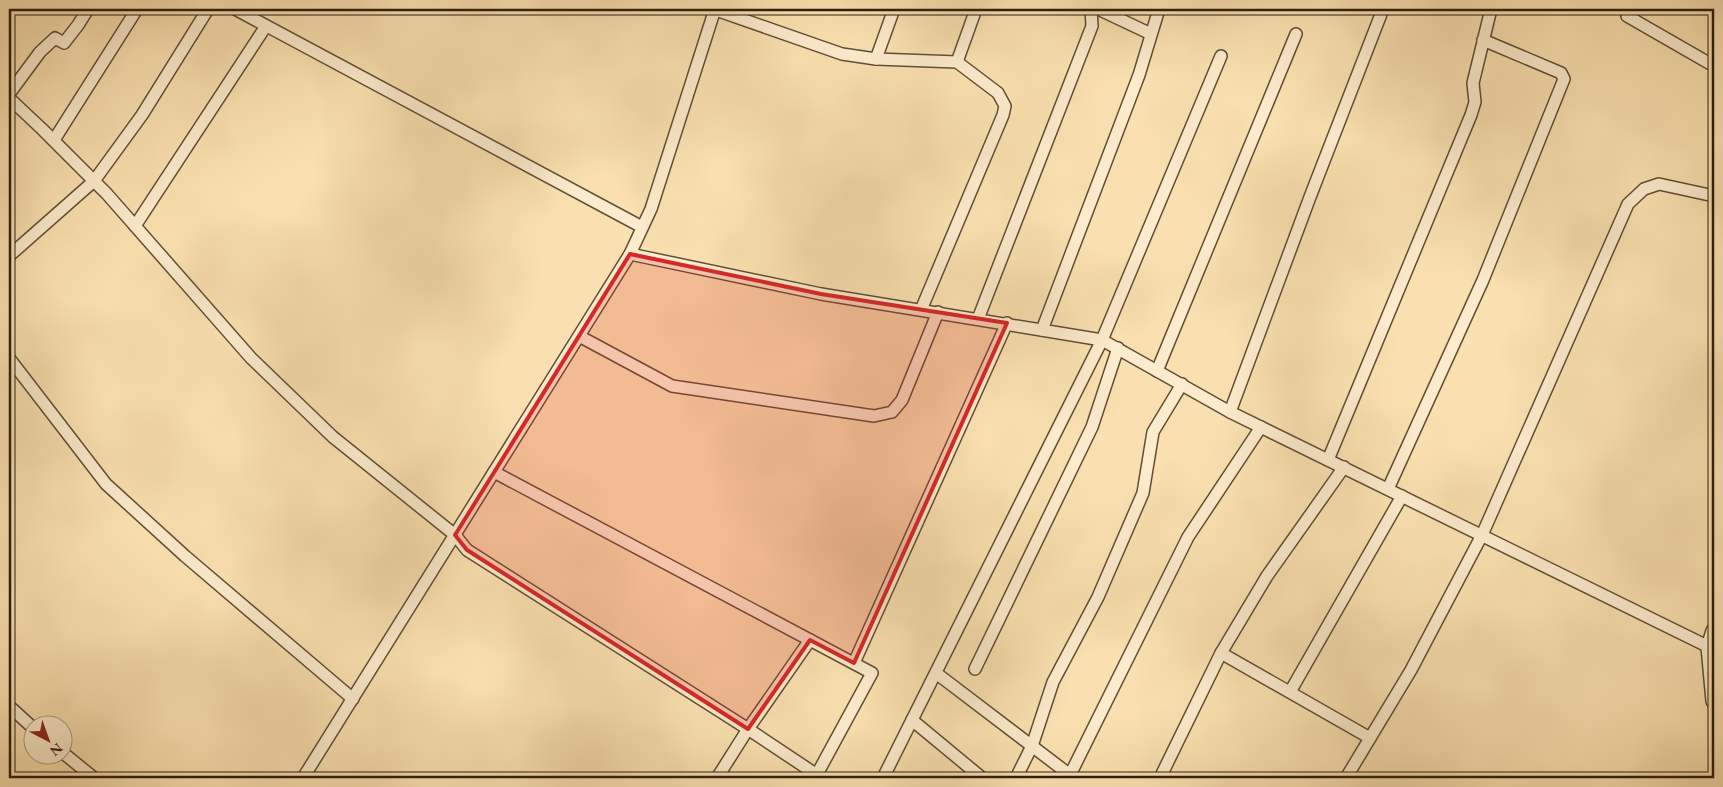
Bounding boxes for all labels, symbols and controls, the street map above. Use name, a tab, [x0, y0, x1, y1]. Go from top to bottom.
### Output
north arrow	[22, 714, 72, 764]
text: N	[46, 739, 67, 761]

